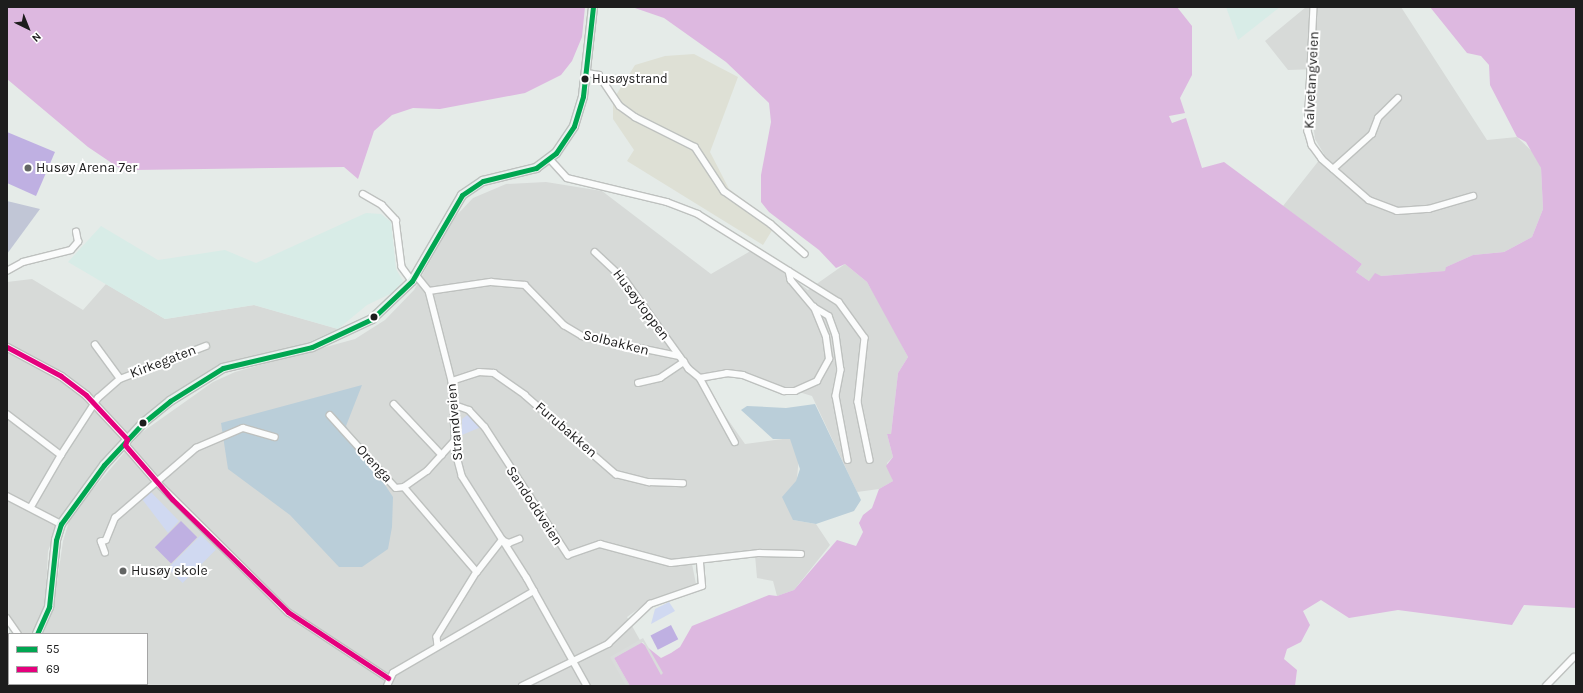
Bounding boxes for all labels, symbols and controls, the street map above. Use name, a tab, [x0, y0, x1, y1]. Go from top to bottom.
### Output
north arrow	[8, 8, 48, 48]
text: N	[29, 30, 44, 45]
street label: Kalvetangveien	[1301, 31, 1323, 129]
place label: Husøystrand	[592, 71, 668, 87]
marker: Husøystrand	[580, 74, 590, 84]
place label: Husøy Arena 7er	[36, 160, 137, 176]
marker: Husøy Arena 7er	[23, 163, 33, 173]
street label: Husøytoppen	[609, 266, 673, 344]
unlabelled marker	[369, 312, 379, 322]
street label: Solbakken	[581, 327, 651, 359]
street label: Kirkegaten	[128, 342, 198, 382]
street label: Strandveien	[443, 383, 467, 461]
street label: Furubakken	[532, 399, 600, 461]
unlabelled marker	[138, 418, 148, 428]
street label: Orenga	[352, 442, 396, 486]
street label: Sandoddveien	[502, 463, 566, 549]
place label: Husøy skole	[131, 563, 208, 579]
marker: Husøy skole	[118, 566, 128, 576]
legend	[8, 633, 148, 685]
text: 55	[46, 642, 60, 656]
text: 69	[46, 662, 60, 676]

